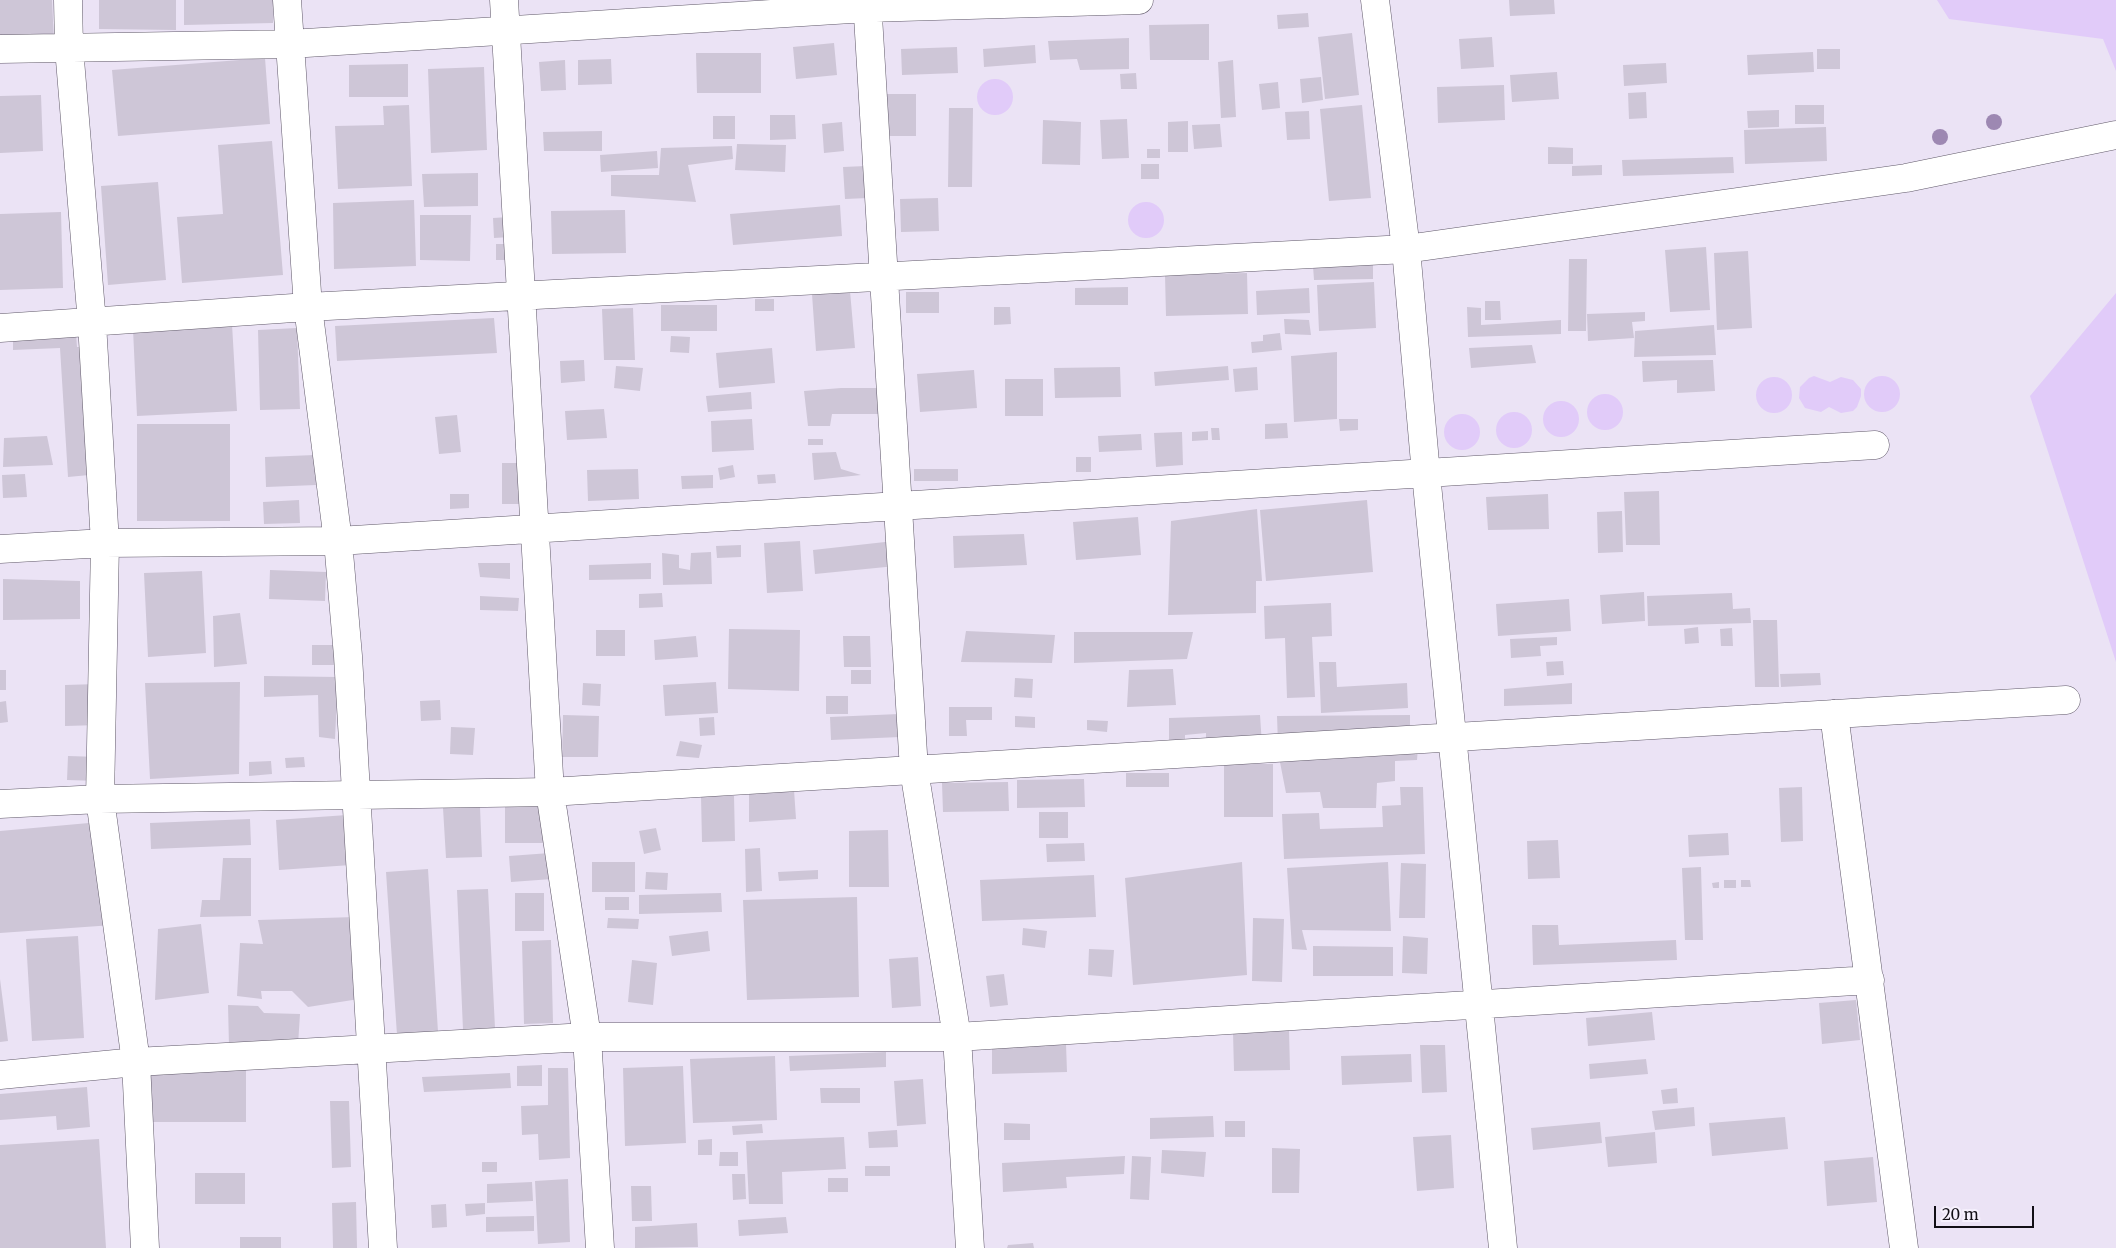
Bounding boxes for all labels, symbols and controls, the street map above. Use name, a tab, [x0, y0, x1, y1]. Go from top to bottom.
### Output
scale bar	[1936, 1196, 2036, 1228]
text: 20 m	[1942, 1205, 1979, 1224]

